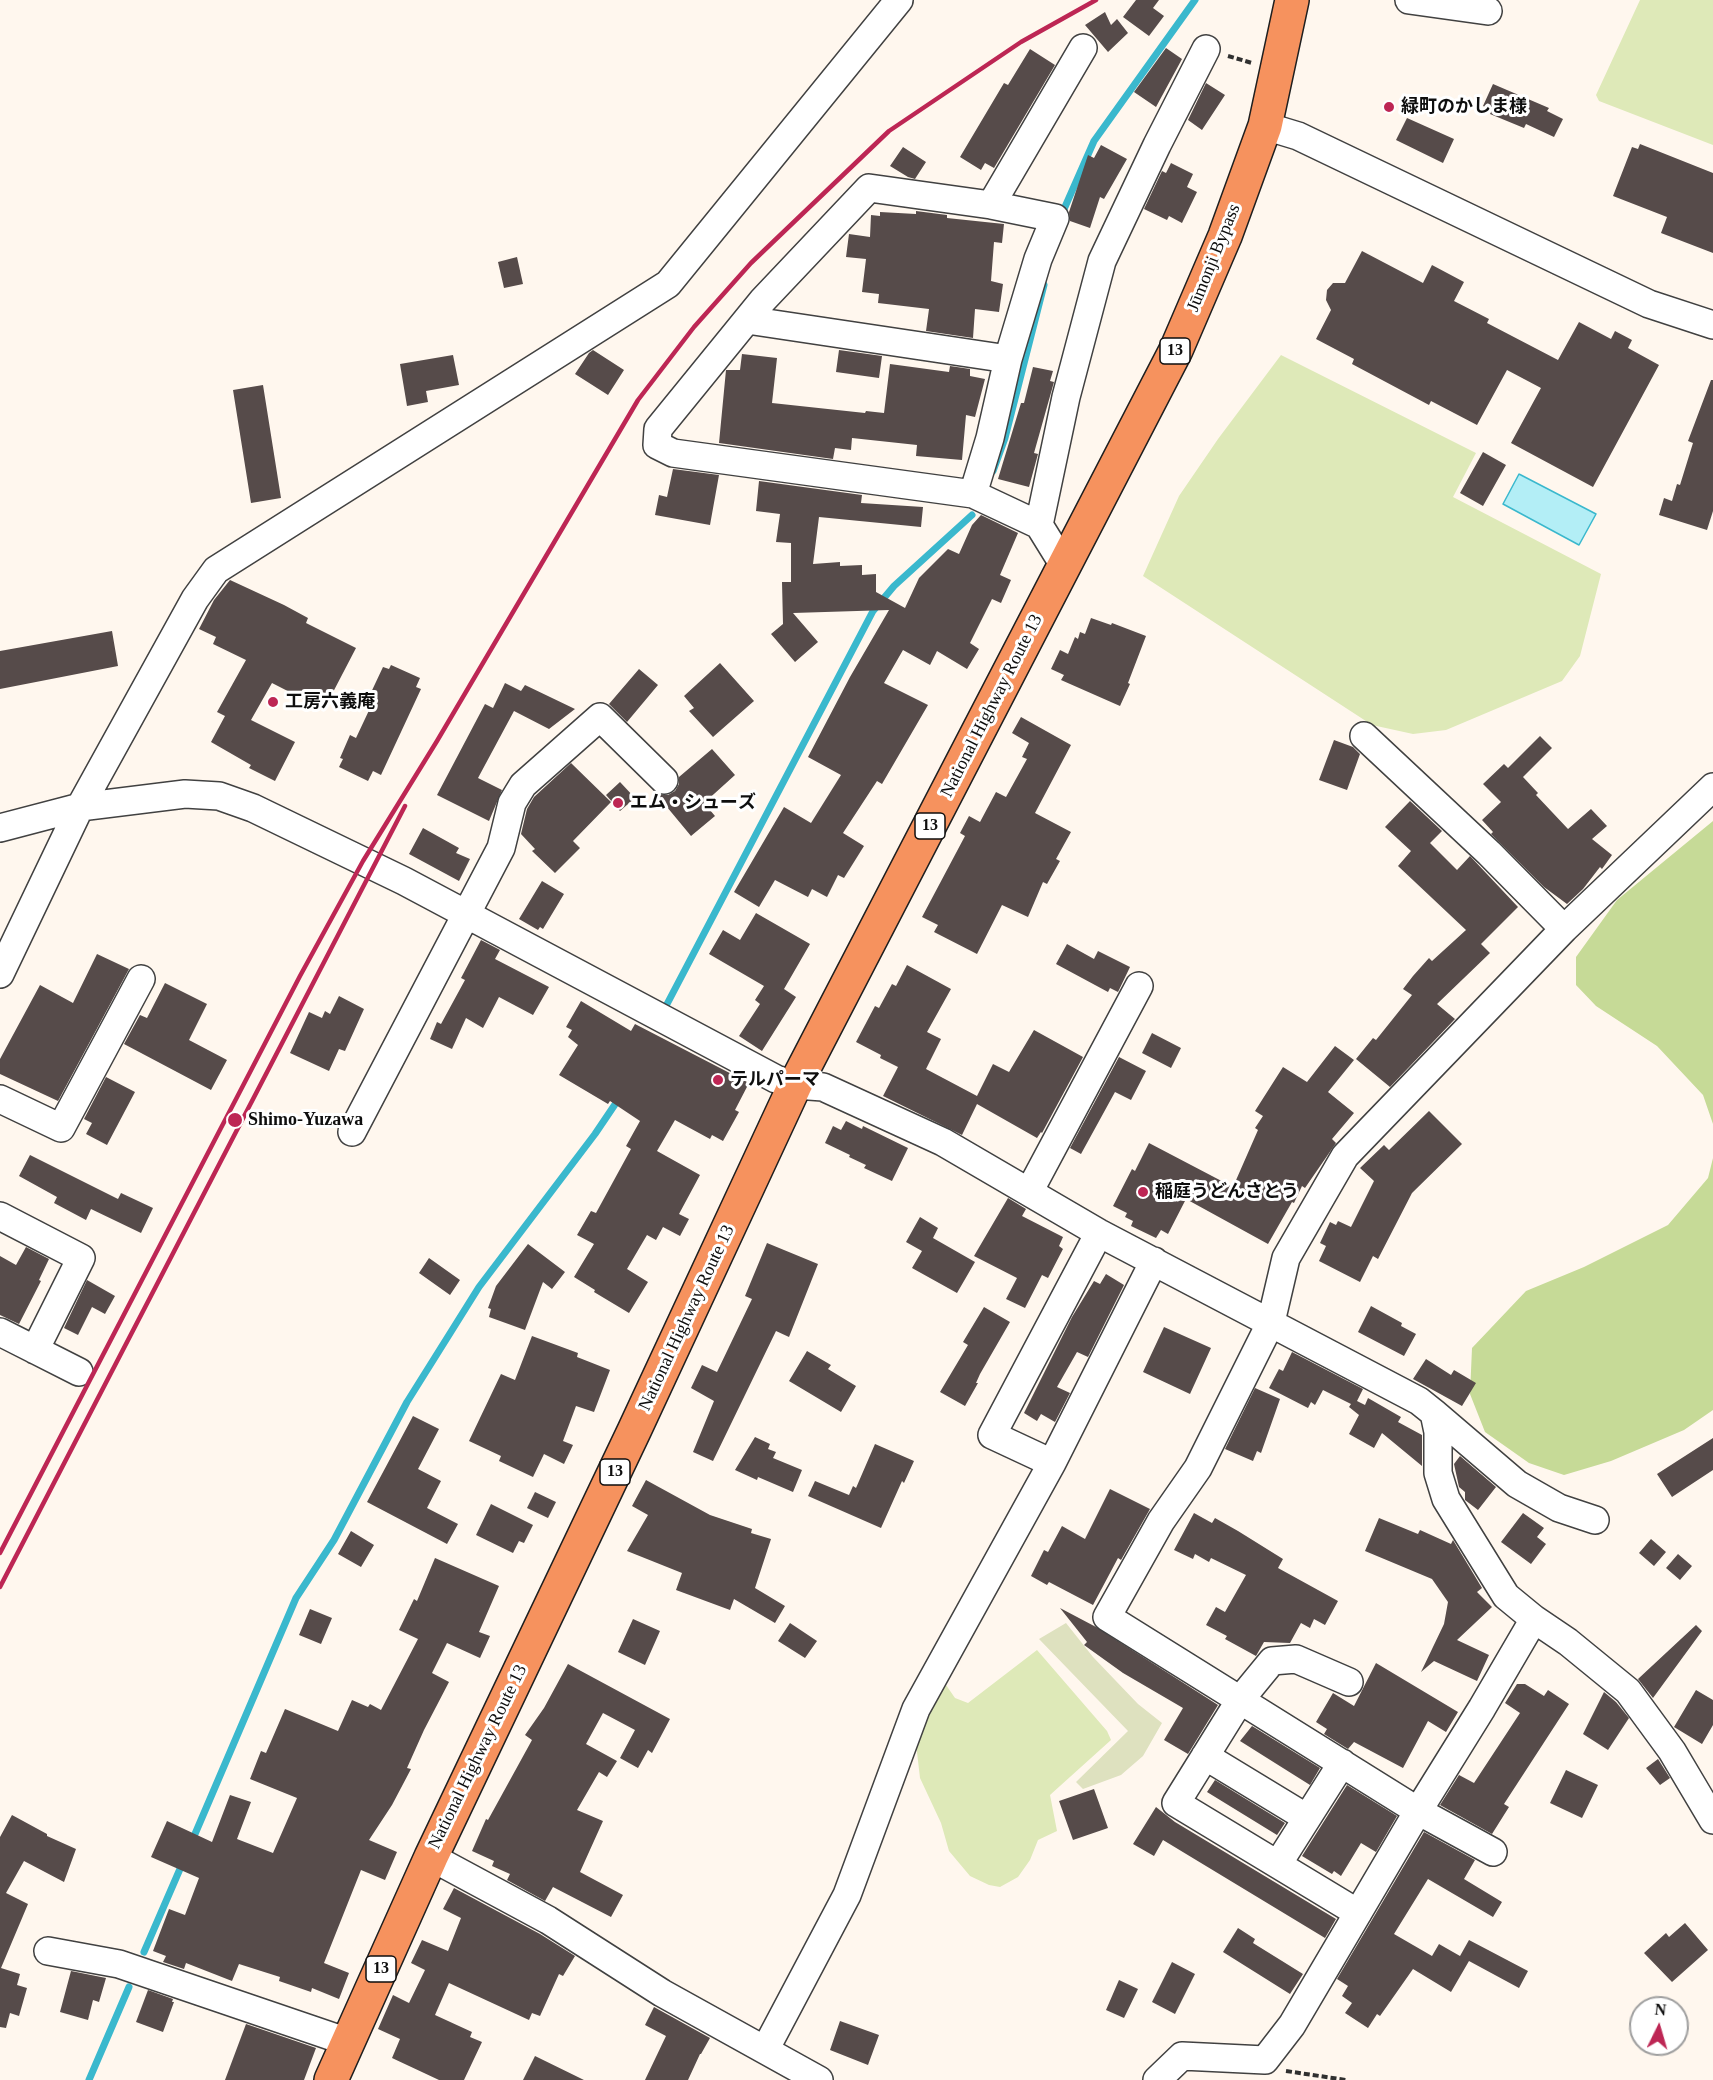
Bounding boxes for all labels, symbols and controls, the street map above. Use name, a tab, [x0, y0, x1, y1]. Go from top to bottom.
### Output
place label: 緑町のかしま様	[1401, 96, 1527, 118]
marker: 緑町のかしま様	[1382, 100, 1396, 114]
street label: Jūmonji Bypass	[1183, 201, 1245, 315]
road number: 13	[1160, 338, 1190, 364]
street label: National Highway Route 13	[936, 611, 1048, 801]
place label: 工房六義庵	[285, 691, 375, 713]
marker: 工房六義庵	[266, 695, 280, 709]
place label: エム・シューズ	[630, 792, 756, 814]
marker: エム・シューズ	[611, 796, 625, 810]
road number: 13	[915, 813, 945, 839]
place label: テルパーマ	[730, 1069, 820, 1091]
marker: テルパーマ	[711, 1073, 725, 1087]
place label: Shimo-Yuzawa	[248, 1109, 363, 1131]
marker: Shimo-Yuzawa	[226, 1111, 244, 1129]
place label: 稲庭うどんさとう	[1155, 1181, 1299, 1203]
marker: 稲庭うどんさとう	[1136, 1185, 1150, 1199]
street label: National Highway Route 13	[634, 1222, 740, 1414]
road number: 13	[600, 1459, 630, 1485]
street label: National Highway Route 13	[424, 1661, 532, 1853]
road number: 13	[366, 1956, 396, 1982]
north arrow	[1629, 1996, 1689, 2056]
text: N	[1654, 2001, 1667, 2019]

